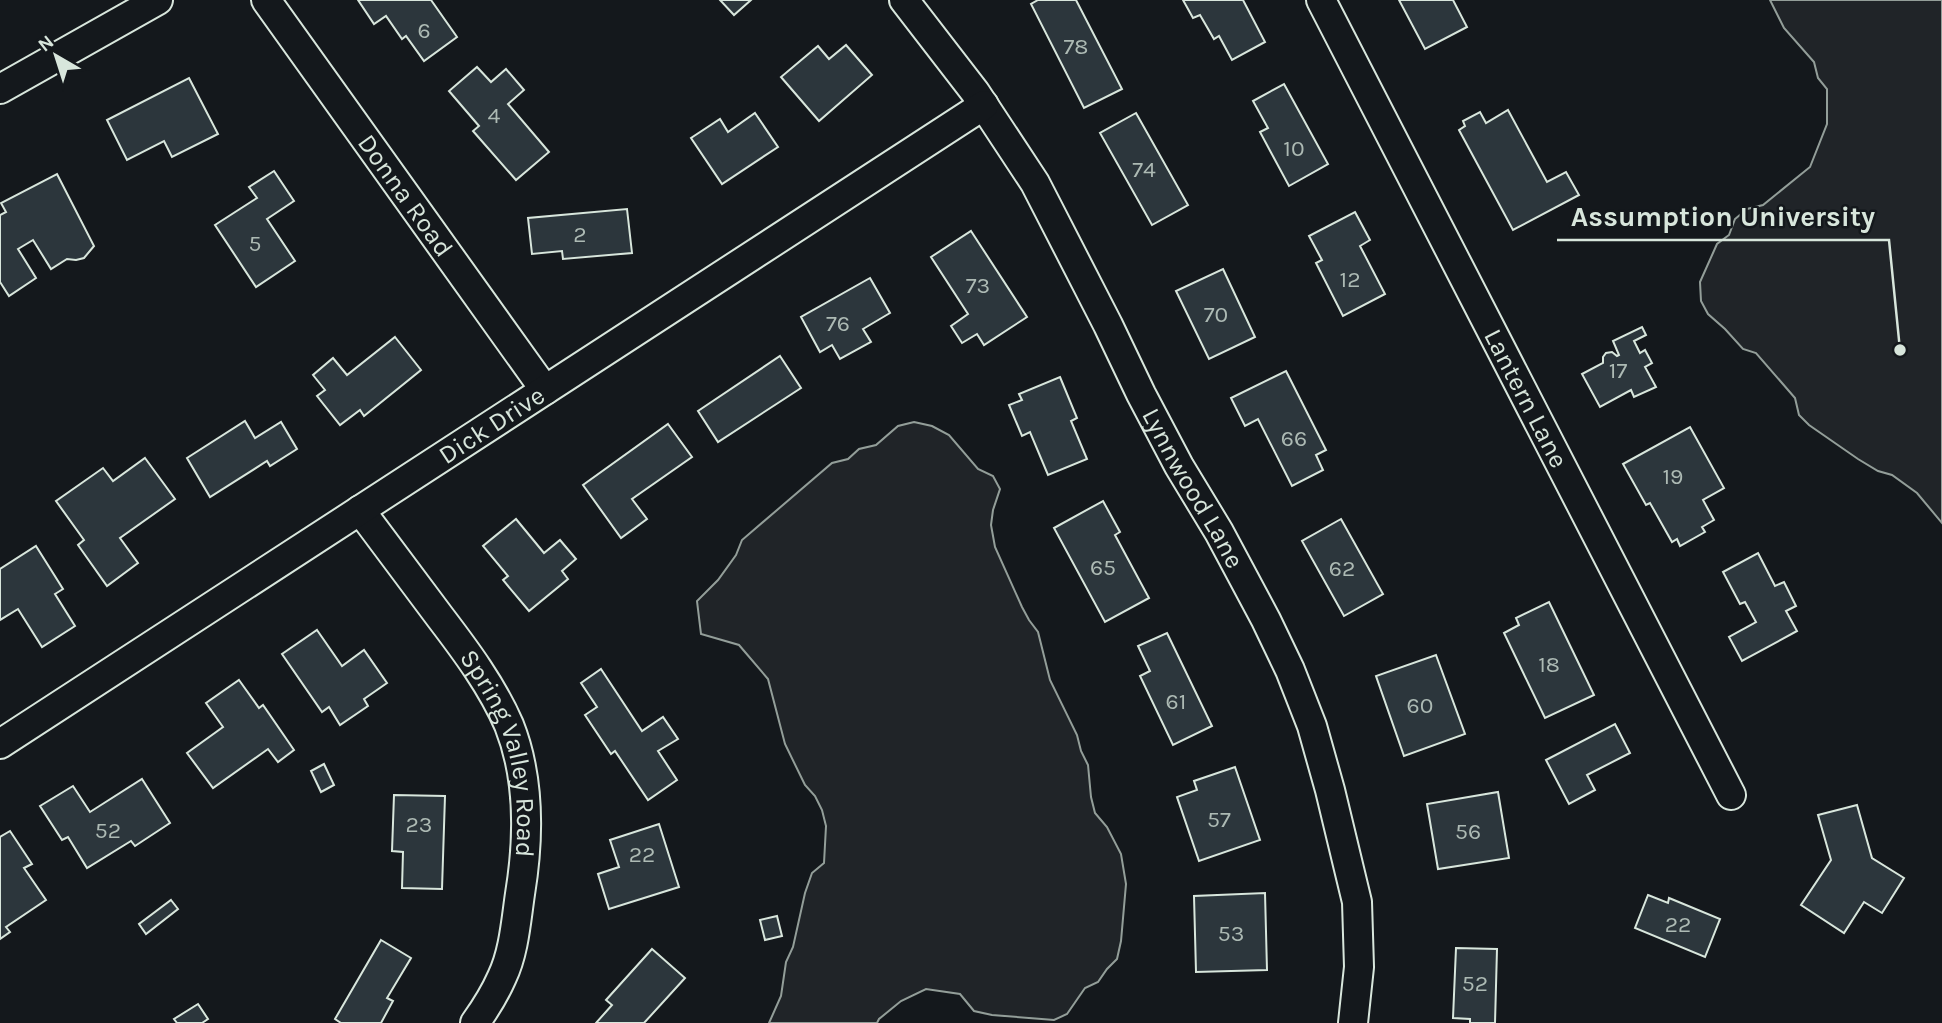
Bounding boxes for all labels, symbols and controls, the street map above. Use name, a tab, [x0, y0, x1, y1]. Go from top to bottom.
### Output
house number: 6	[417, 17, 431, 44]
north arrow	[21, 21, 91, 91]
text: N	[34, 31, 58, 56]
house number: 78	[1064, 33, 1088, 60]
house number: 4	[488, 102, 501, 129]
street label: Donna Road	[351, 128, 460, 262]
house number: 10	[1283, 135, 1305, 162]
house number: 74	[1132, 156, 1156, 183]
callout: Assumption University	[1557, 191, 1889, 240]
text: Assumption University	[1571, 200, 1875, 233]
house number: 2	[573, 221, 587, 248]
house number: 5	[249, 230, 261, 257]
house number: 12	[1340, 266, 1360, 293]
house number: 73	[966, 272, 990, 299]
house number: 70	[1204, 301, 1228, 328]
house number: 76	[826, 310, 850, 337]
street label: Lantern Lane	[1478, 323, 1575, 473]
house number: 17	[1609, 357, 1627, 384]
street label: Dick Drive	[433, 379, 550, 471]
street label: Lynnwood Lane	[1136, 403, 1251, 573]
house number: 66	[1281, 425, 1307, 452]
house number: 19	[1663, 463, 1683, 490]
house number: 65	[1090, 554, 1116, 581]
house number: 62	[1329, 555, 1355, 582]
street label: Spring Valley Road	[454, 643, 542, 858]
house number: 18	[1538, 651, 1560, 678]
house number: 61	[1166, 688, 1186, 715]
house number: 60	[1407, 692, 1433, 719]
house number: 57	[1207, 806, 1231, 833]
house number: 23	[406, 811, 432, 838]
house number: 52	[95, 817, 121, 844]
house number: 56	[1455, 818, 1481, 845]
house number: 22	[629, 841, 655, 868]
house number: 22	[1665, 911, 1691, 938]
house number: 53	[1218, 920, 1244, 947]
house number: 52	[1462, 970, 1488, 997]

